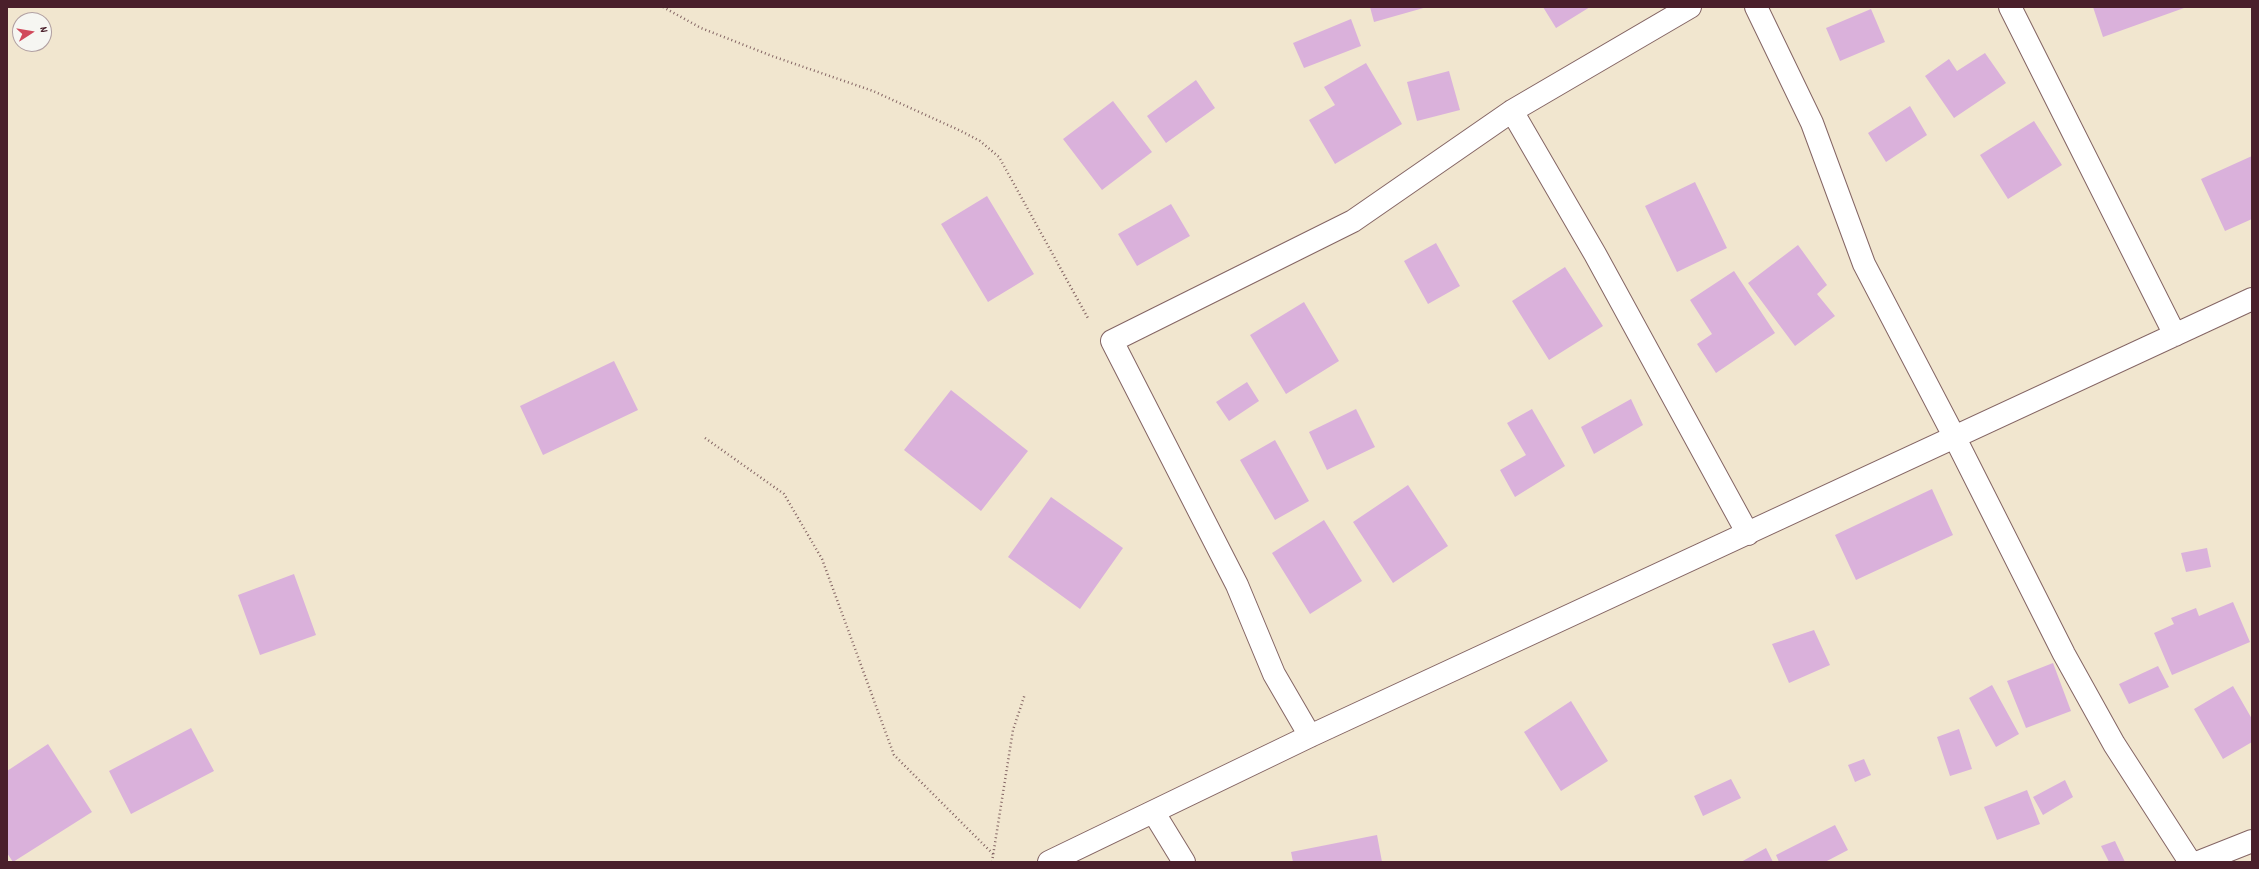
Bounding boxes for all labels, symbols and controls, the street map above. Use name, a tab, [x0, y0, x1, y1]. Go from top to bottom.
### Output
north arrow	[12, 12, 52, 52]
text: N	[34, 25, 51, 34]

